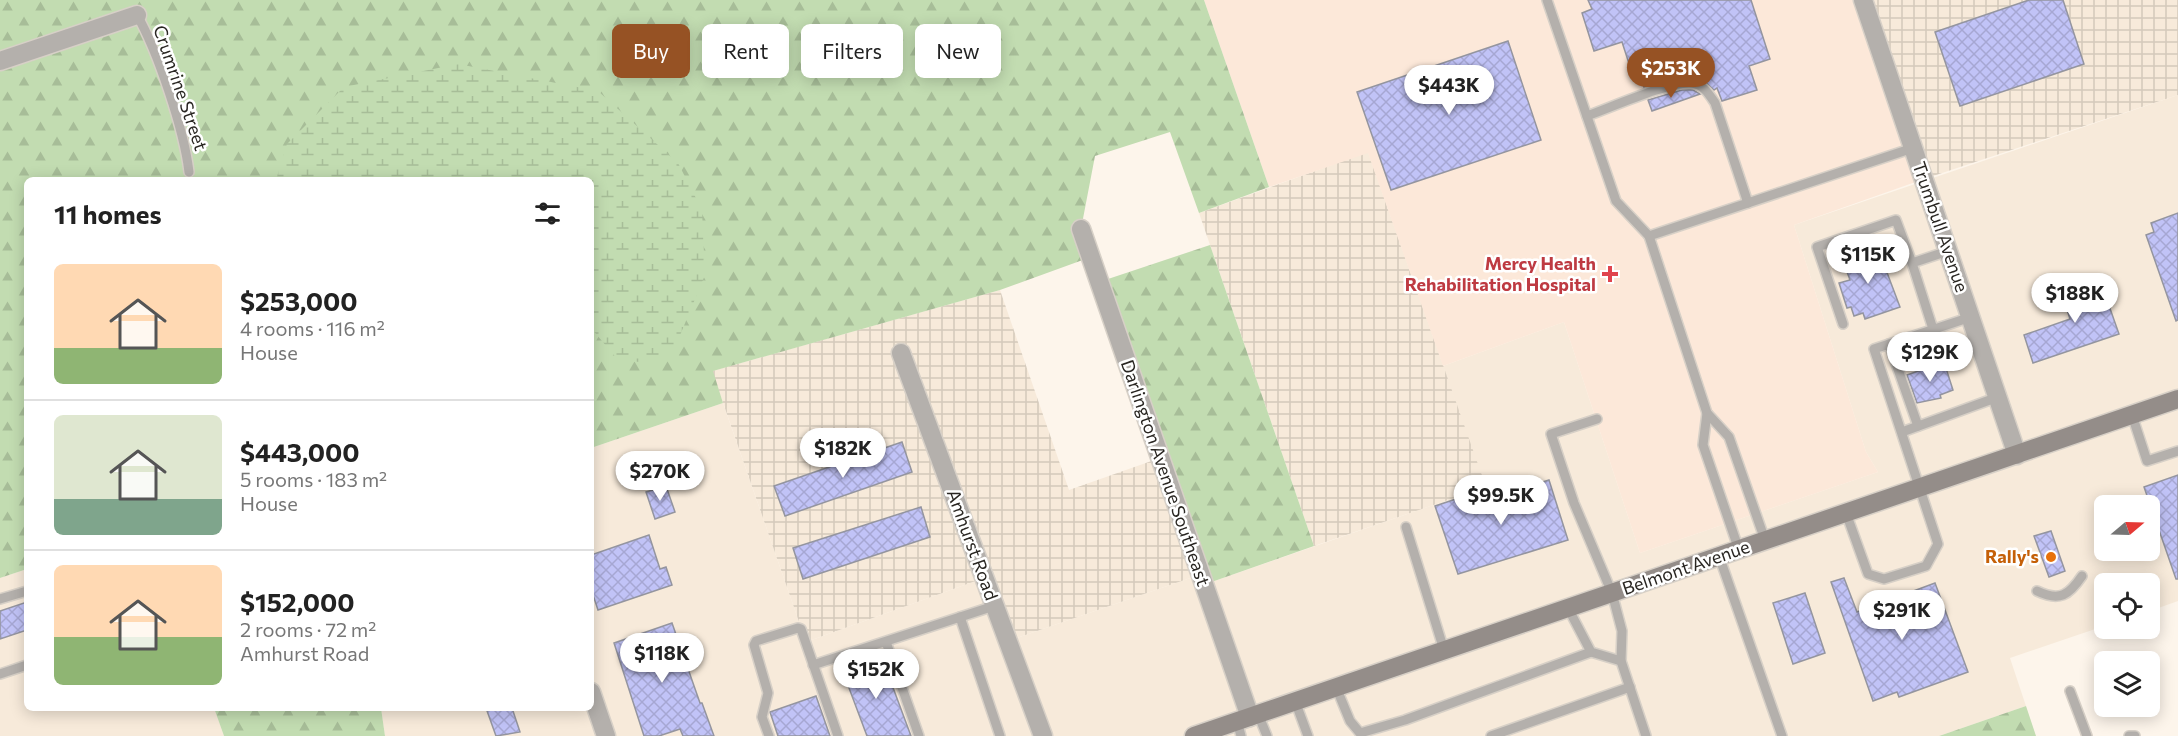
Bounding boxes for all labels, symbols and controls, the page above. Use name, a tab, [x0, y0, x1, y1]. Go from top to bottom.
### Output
street label: Crumrine Street	[149, 22, 213, 153]
chip: Buy	[612, 24, 690, 78]
chip: Rent	[702, 24, 789, 78]
chip: Filters	[801, 24, 903, 78]
chip: New	[915, 24, 1001, 78]
pin: $253K	[1629, 48, 1713, 99]
text: $253K	[1641, 55, 1701, 79]
pin: $443K	[1407, 65, 1491, 116]
text: $443K	[1418, 72, 1480, 96]
street label: Trumbull Avenue	[1908, 159, 1974, 295]
icon: filters	[531, 197, 564, 230]
text: 11 homes	[54, 198, 162, 229]
pin: $115K	[1826, 234, 1910, 285]
text: $115K	[1840, 241, 1896, 265]
place label: Mercy Health Rehabilitation Hospital	[1405, 252, 1596, 295]
marker: Mercy Health Rehabilitation Hospital	[1601, 265, 1619, 283]
pin: $188K	[2033, 273, 2117, 324]
text: $188K	[2045, 280, 2105, 304]
text: $253,000	[240, 285, 358, 316]
icon: home	[102, 288, 174, 360]
text: 4 rooms · 116 m²	[240, 316, 385, 340]
pin: $129K	[1888, 332, 1972, 383]
text: $129K	[1901, 339, 1959, 363]
text: House	[240, 340, 298, 364]
street label: Darlington Avenue Southeast	[1117, 357, 1215, 589]
pin: $182K	[801, 428, 885, 479]
text: $182K	[814, 435, 872, 459]
text: $443,000	[240, 436, 360, 467]
icon: home	[102, 439, 174, 511]
pin: $270K	[618, 451, 702, 502]
text: $270K	[630, 458, 690, 482]
text: 5 rooms · 183 m²	[240, 467, 387, 491]
pin: $99.5K	[1452, 475, 1550, 526]
text: $99.5K	[1468, 482, 1534, 506]
street label: Amhurst Road	[943, 486, 1003, 603]
text: House	[240, 491, 298, 515]
north arrow	[2094, 495, 2160, 561]
map controls	[2094, 495, 2160, 717]
street label: Belmont Avenue	[1619, 535, 1752, 599]
place label: Rally's	[1985, 545, 2039, 567]
marker: Rally's	[2044, 550, 2058, 564]
button: locate	[2094, 573, 2160, 639]
text: $152,000	[240, 586, 355, 617]
icon: home	[102, 589, 174, 661]
pin: $291K	[1860, 590, 1944, 641]
text: $291K	[1873, 597, 1931, 621]
text: 2 rooms · 72 m²	[240, 617, 376, 641]
pin: $118K	[620, 633, 704, 684]
text: $118K	[634, 640, 690, 664]
text: Amhurst Road	[240, 641, 369, 665]
pin: $152K	[834, 649, 918, 700]
button: layers	[2094, 651, 2160, 717]
text: $152K	[847, 656, 905, 680]

